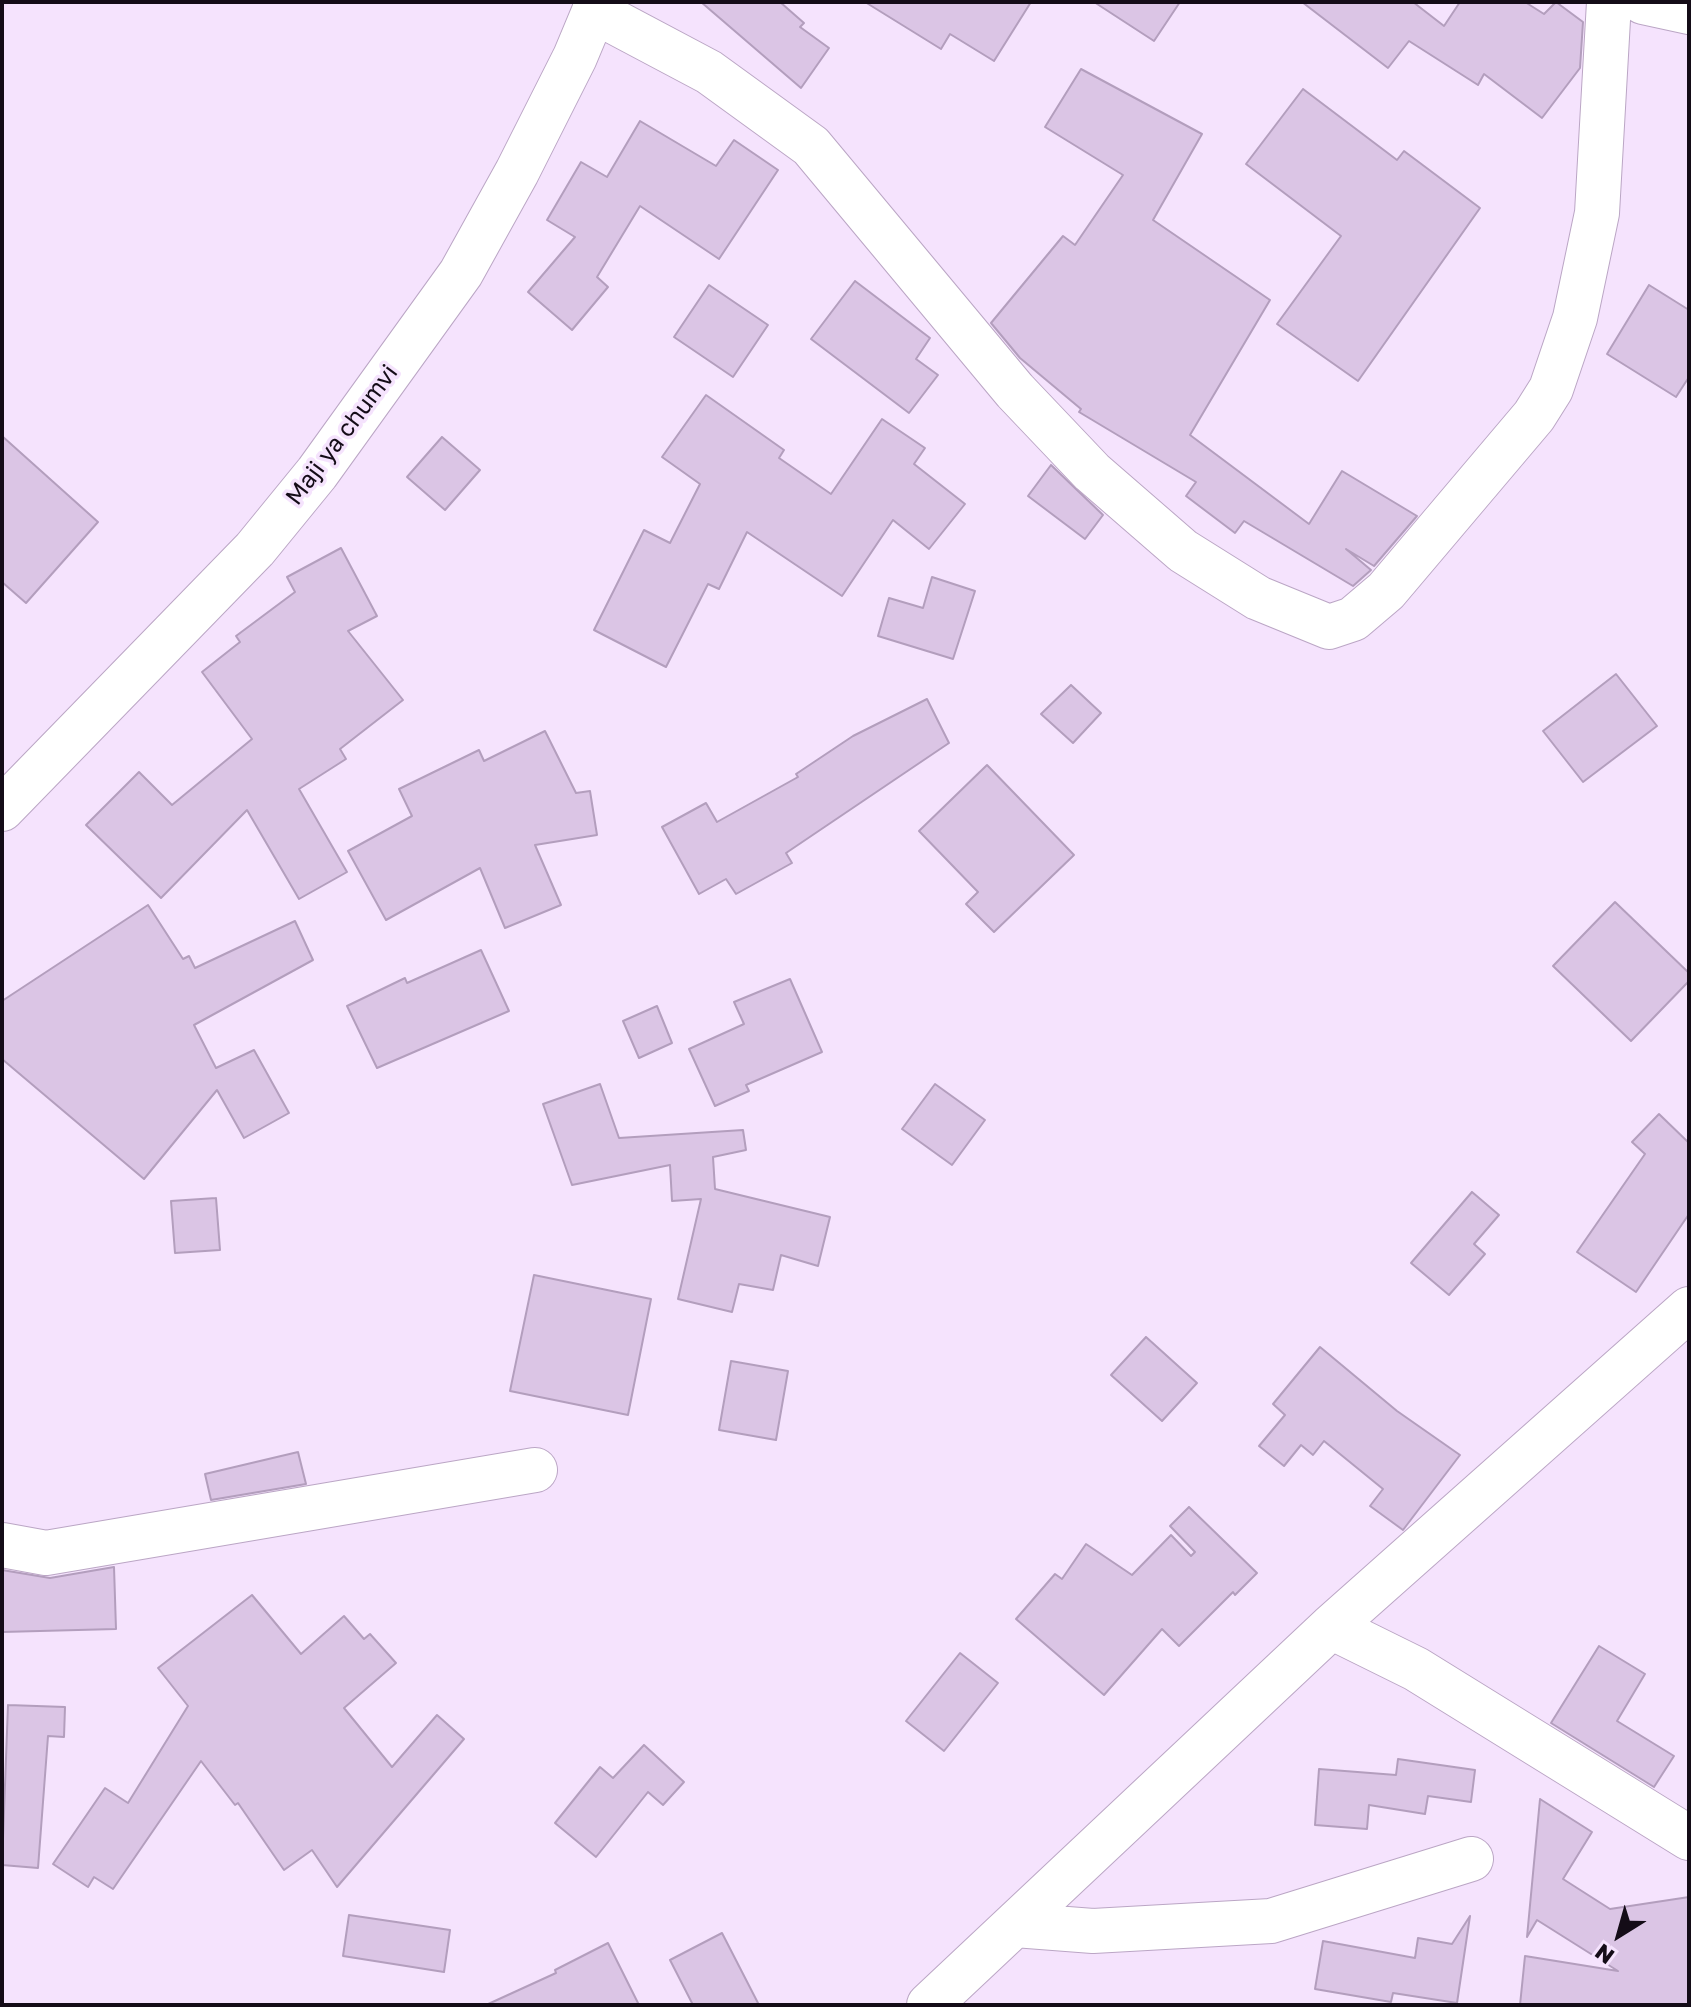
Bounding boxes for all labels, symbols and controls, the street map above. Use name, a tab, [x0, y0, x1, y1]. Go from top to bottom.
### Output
street label: Maji ya chumvi	[280, 359, 404, 511]
north arrow	[1579, 1895, 1659, 1975]
text: N	[1589, 1939, 1619, 1970]

